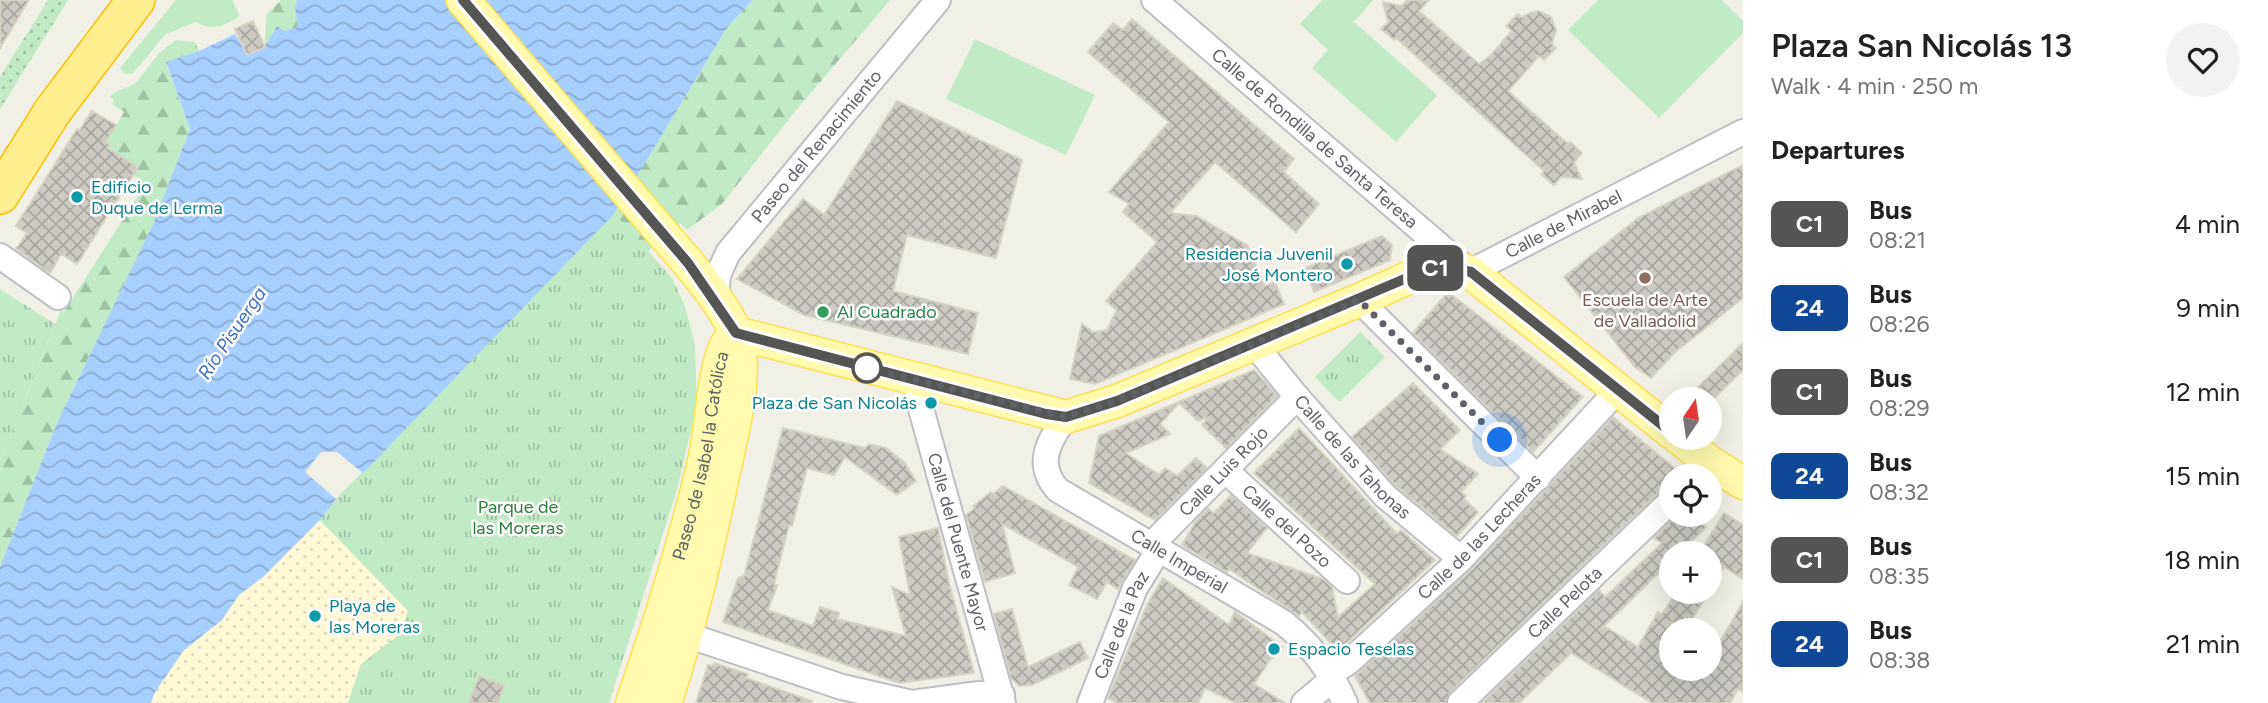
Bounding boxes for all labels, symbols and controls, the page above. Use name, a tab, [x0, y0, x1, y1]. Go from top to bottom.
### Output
button: heart	[2166, 23, 2240, 97]
text: Plaza San Nicolás 13	[1771, 26, 2072, 65]
street label: Calle de Rondilla de Santa Teresa	[1207, 44, 1422, 233]
street label: Paseo del Renacimiento	[747, 65, 886, 227]
text: Walk · 4 min · 250 m	[1771, 72, 1978, 100]
text: Departures	[1771, 134, 1905, 166]
place label: Edificio Duque de Lerma	[91, 176, 223, 219]
street label: Calle de Mirabel	[1501, 185, 1626, 263]
marker: Edificio Duque de Lerma	[69, 189, 85, 205]
text: Bus	[1869, 194, 1912, 226]
text: 4 min	[2175, 208, 2240, 240]
text: C1	[1796, 209, 1823, 238]
text: 08:21	[1869, 226, 1926, 254]
place label: Residencia Juvenil José Montero	[1185, 243, 1333, 286]
line badge: C1	[1404, 245, 1466, 291]
text: C1	[1421, 253, 1449, 282]
marker: Residencia Juvenil José Montero	[1339, 256, 1355, 272]
marker: Escuela de Arte de Valladolid	[1637, 270, 1653, 286]
text: Bus	[1869, 278, 1912, 310]
water label: Río Pisuerga	[193, 283, 271, 383]
place label: Escuela de Arte de Valladolid	[1582, 289, 1708, 332]
text: 9 min	[2176, 292, 2240, 324]
text: 24	[1795, 293, 1824, 322]
place label: Al Cuadrado	[837, 301, 937, 323]
marker: Al Cuadrado	[815, 304, 831, 320]
text: 08:26	[1869, 310, 1930, 338]
street label: Paseo de Isabel la Católica	[668, 348, 734, 563]
unlabelled marker	[852, 353, 882, 383]
text: Bus	[1869, 362, 1912, 394]
text: 12 min	[2166, 376, 2240, 408]
text: C1	[1796, 377, 1823, 406]
north arrow	[1659, 387, 1722, 450]
map controls	[1659, 387, 1722, 681]
street label: Calle de las Tahonas	[1289, 390, 1415, 524]
place label: Plaza de San Nicolás	[752, 392, 917, 414]
text: 08:29	[1869, 394, 1930, 422]
marker: Plaza de San Nicolás	[923, 395, 939, 411]
street label: Calle Luis Rojo	[1174, 422, 1273, 521]
your location	[1482, 422, 1517, 457]
text: Bus	[1869, 446, 1912, 478]
street label: Calle del Puente Mayor	[923, 450, 994, 634]
text: 15 min	[2165, 460, 2240, 492]
text: 24	[1795, 461, 1824, 490]
button: locate	[1659, 464, 1722, 527]
street label: Calle de las Lecheras	[1413, 469, 1546, 604]
text: 08:32	[1869, 478, 1929, 506]
street label: Calle del Pozo	[1237, 480, 1336, 572]
park label: Parque de las Moreras	[472, 496, 564, 539]
street label: Calle Imperial	[1127, 524, 1231, 598]
text: Bus	[1869, 530, 1912, 562]
button: +	[1659, 541, 1722, 604]
text: 18 min	[2164, 544, 2240, 576]
text: C1	[1796, 545, 1823, 574]
street label: Calle Pelota	[1523, 562, 1607, 643]
text: 08:35	[1869, 562, 1929, 590]
street label: Calle de la Paz	[1089, 567, 1154, 682]
place label: Playa de las Moreras	[329, 595, 420, 638]
marker: Playa de las Moreras	[307, 608, 323, 624]
text: Bus	[1869, 614, 1912, 646]
button: −	[1659, 618, 1722, 681]
text: 21 min	[2166, 628, 2240, 660]
text: 24	[1795, 629, 1824, 658]
place label: Espacio Teselas	[1288, 638, 1414, 660]
marker: Espacio Teselas	[1266, 641, 1282, 657]
text: 08:38	[1869, 646, 1930, 674]

